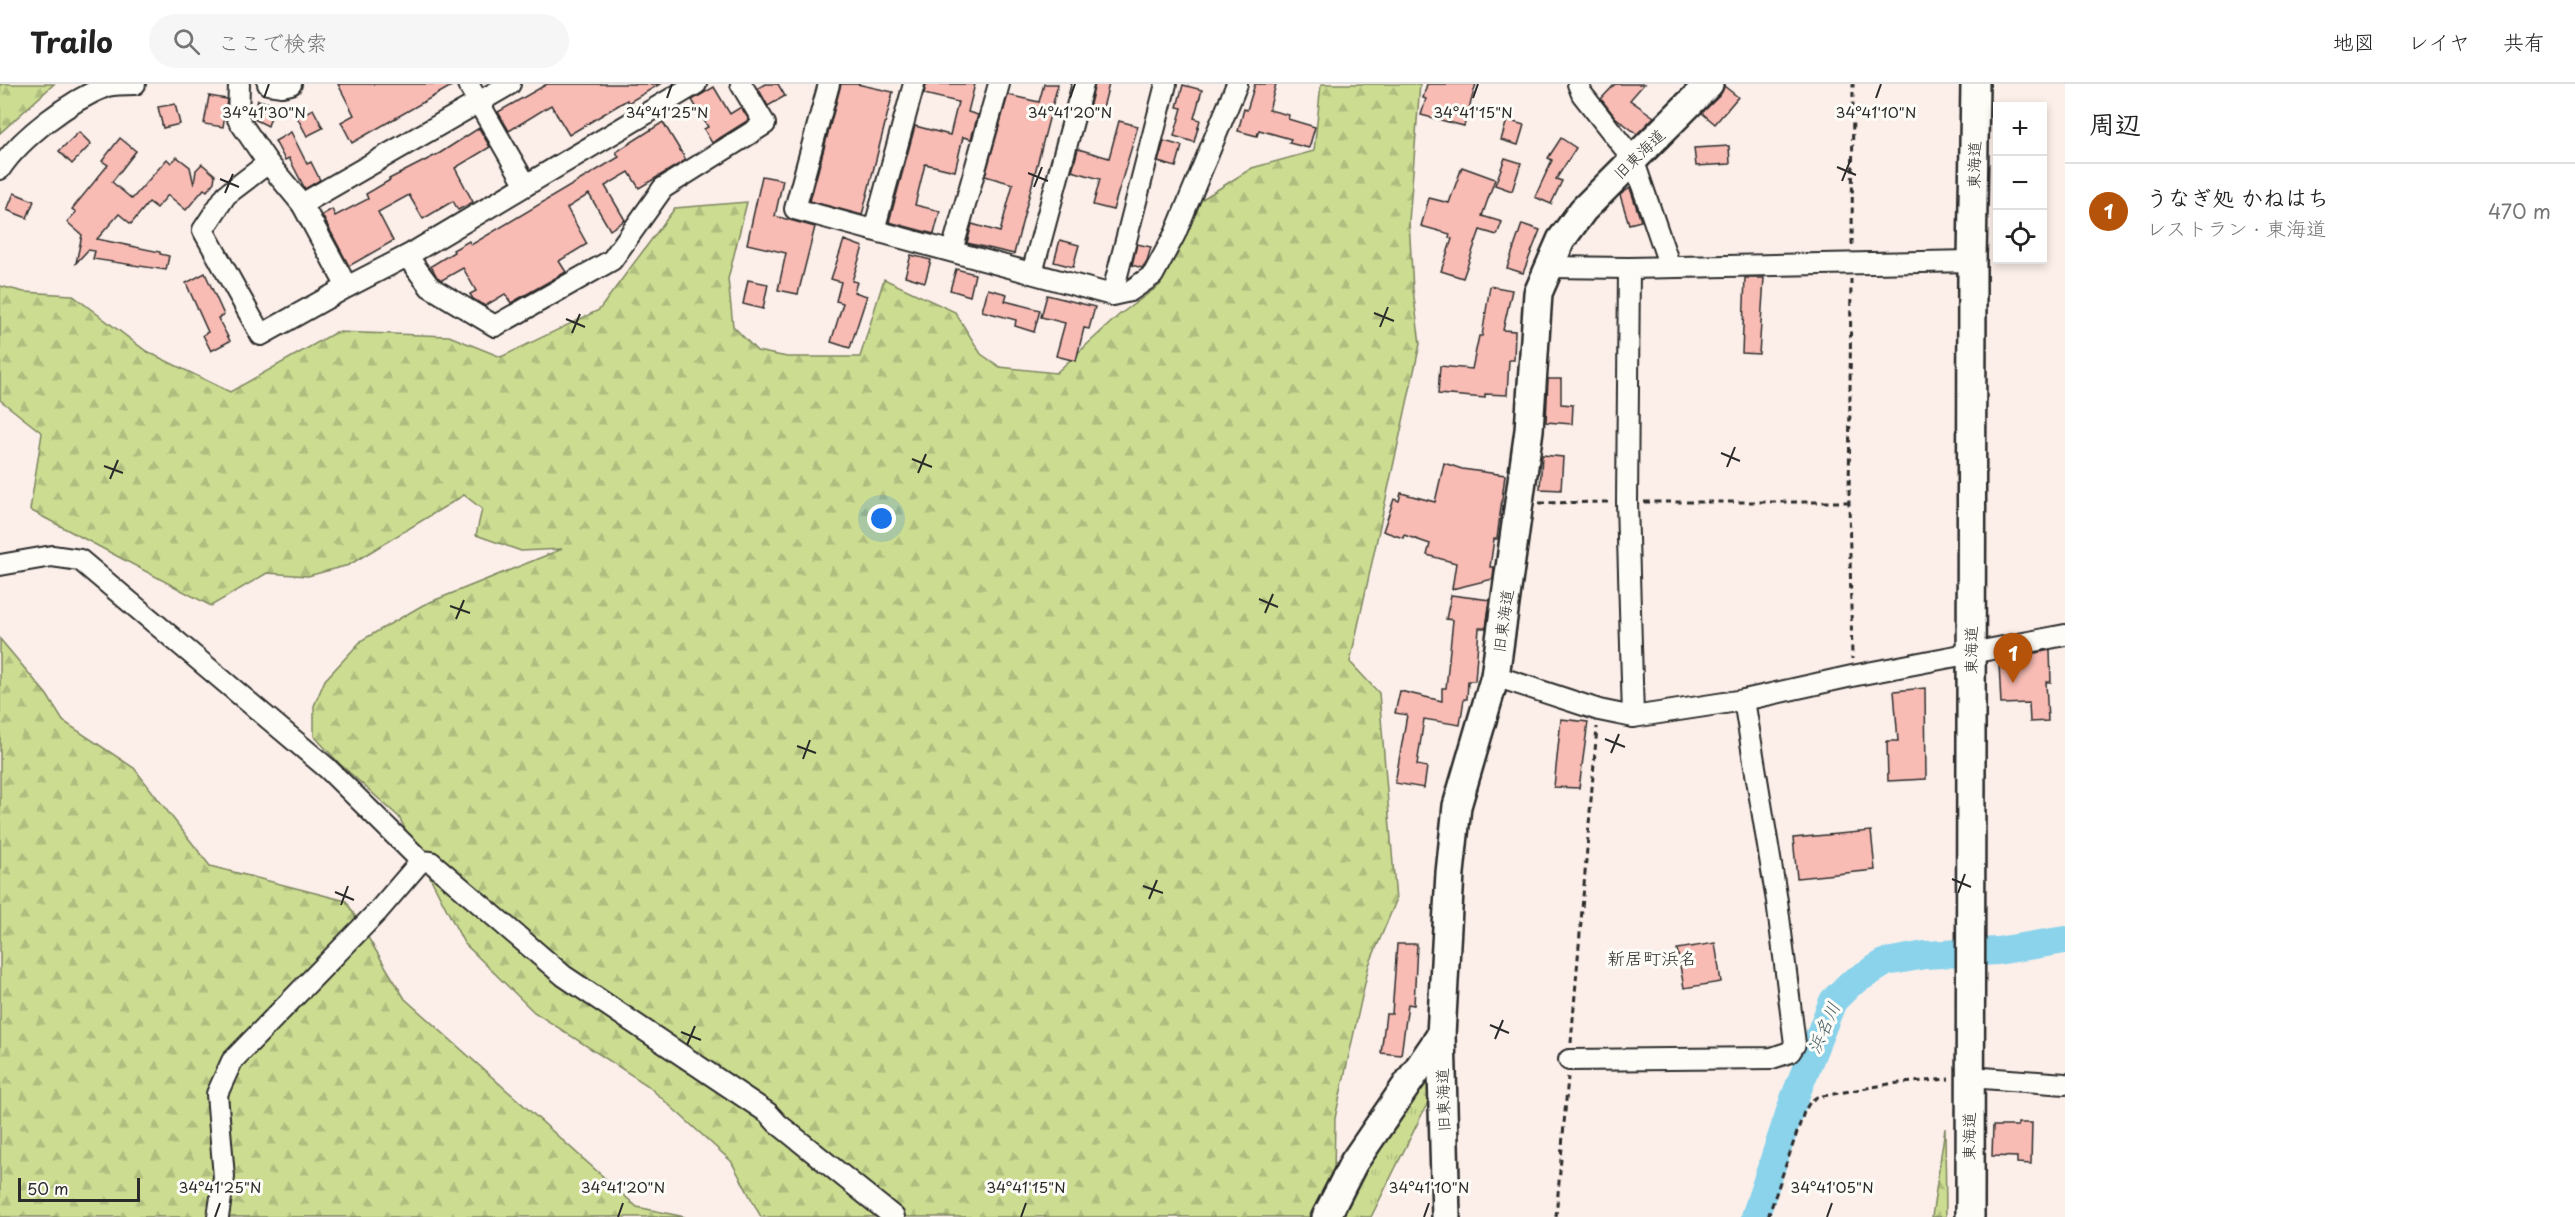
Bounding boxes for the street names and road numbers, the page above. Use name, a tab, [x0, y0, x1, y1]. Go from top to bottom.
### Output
street label: 旧東海道	[1607, 122, 1670, 184]
street label: 東海道	[1961, 141, 1985, 189]
street label: 旧東海道	[1486, 587, 1518, 654]
street label: 東海道	[1958, 626, 1982, 674]
street label: 旧東海道	[1429, 1068, 1455, 1132]
street label: 東海道	[1956, 1112, 1980, 1160]

